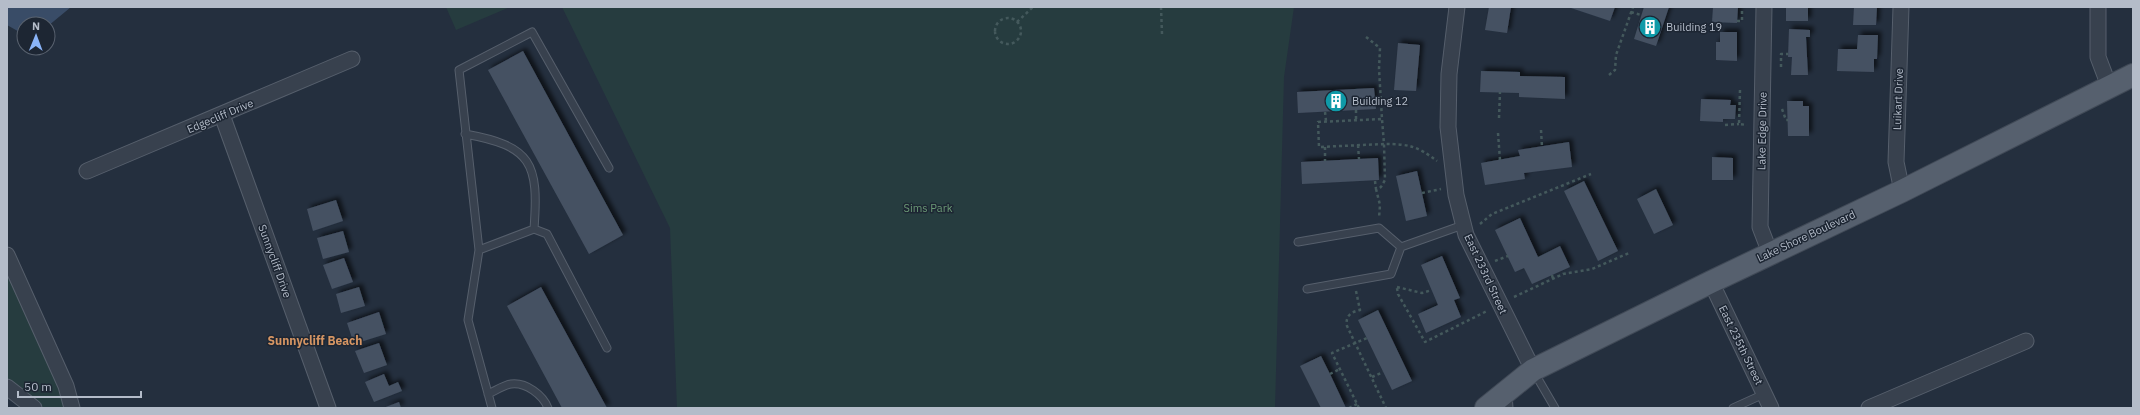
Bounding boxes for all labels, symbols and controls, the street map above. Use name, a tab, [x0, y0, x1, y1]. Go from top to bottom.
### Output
building icon: Building 19	[1637, 14, 1663, 40]
north arrow	[16, 16, 56, 56]
text: N	[32, 19, 40, 33]
place label: Building 19	[1666, 20, 1722, 34]
street label: Luikart Drive	[1890, 68, 1906, 130]
building icon: Building 12	[1323, 88, 1349, 114]
street label: Lake Edge Drive	[1754, 92, 1770, 170]
place label: Building 12	[1352, 94, 1408, 108]
street label: Edgecliff Drive	[185, 96, 255, 136]
park label: Sims Park	[904, 201, 953, 215]
street label: Lake Shore Boulevard	[1755, 207, 1857, 265]
street label: Sunnycliff Drive	[255, 222, 295, 300]
street label: East 233rd Street	[1461, 232, 1511, 316]
street label: East 235th Street	[1716, 303, 1766, 387]
district label: Sunnycliff Beach	[268, 333, 362, 348]
scale bar	[18, 373, 141, 399]
text: 50 m	[24, 379, 52, 394]

